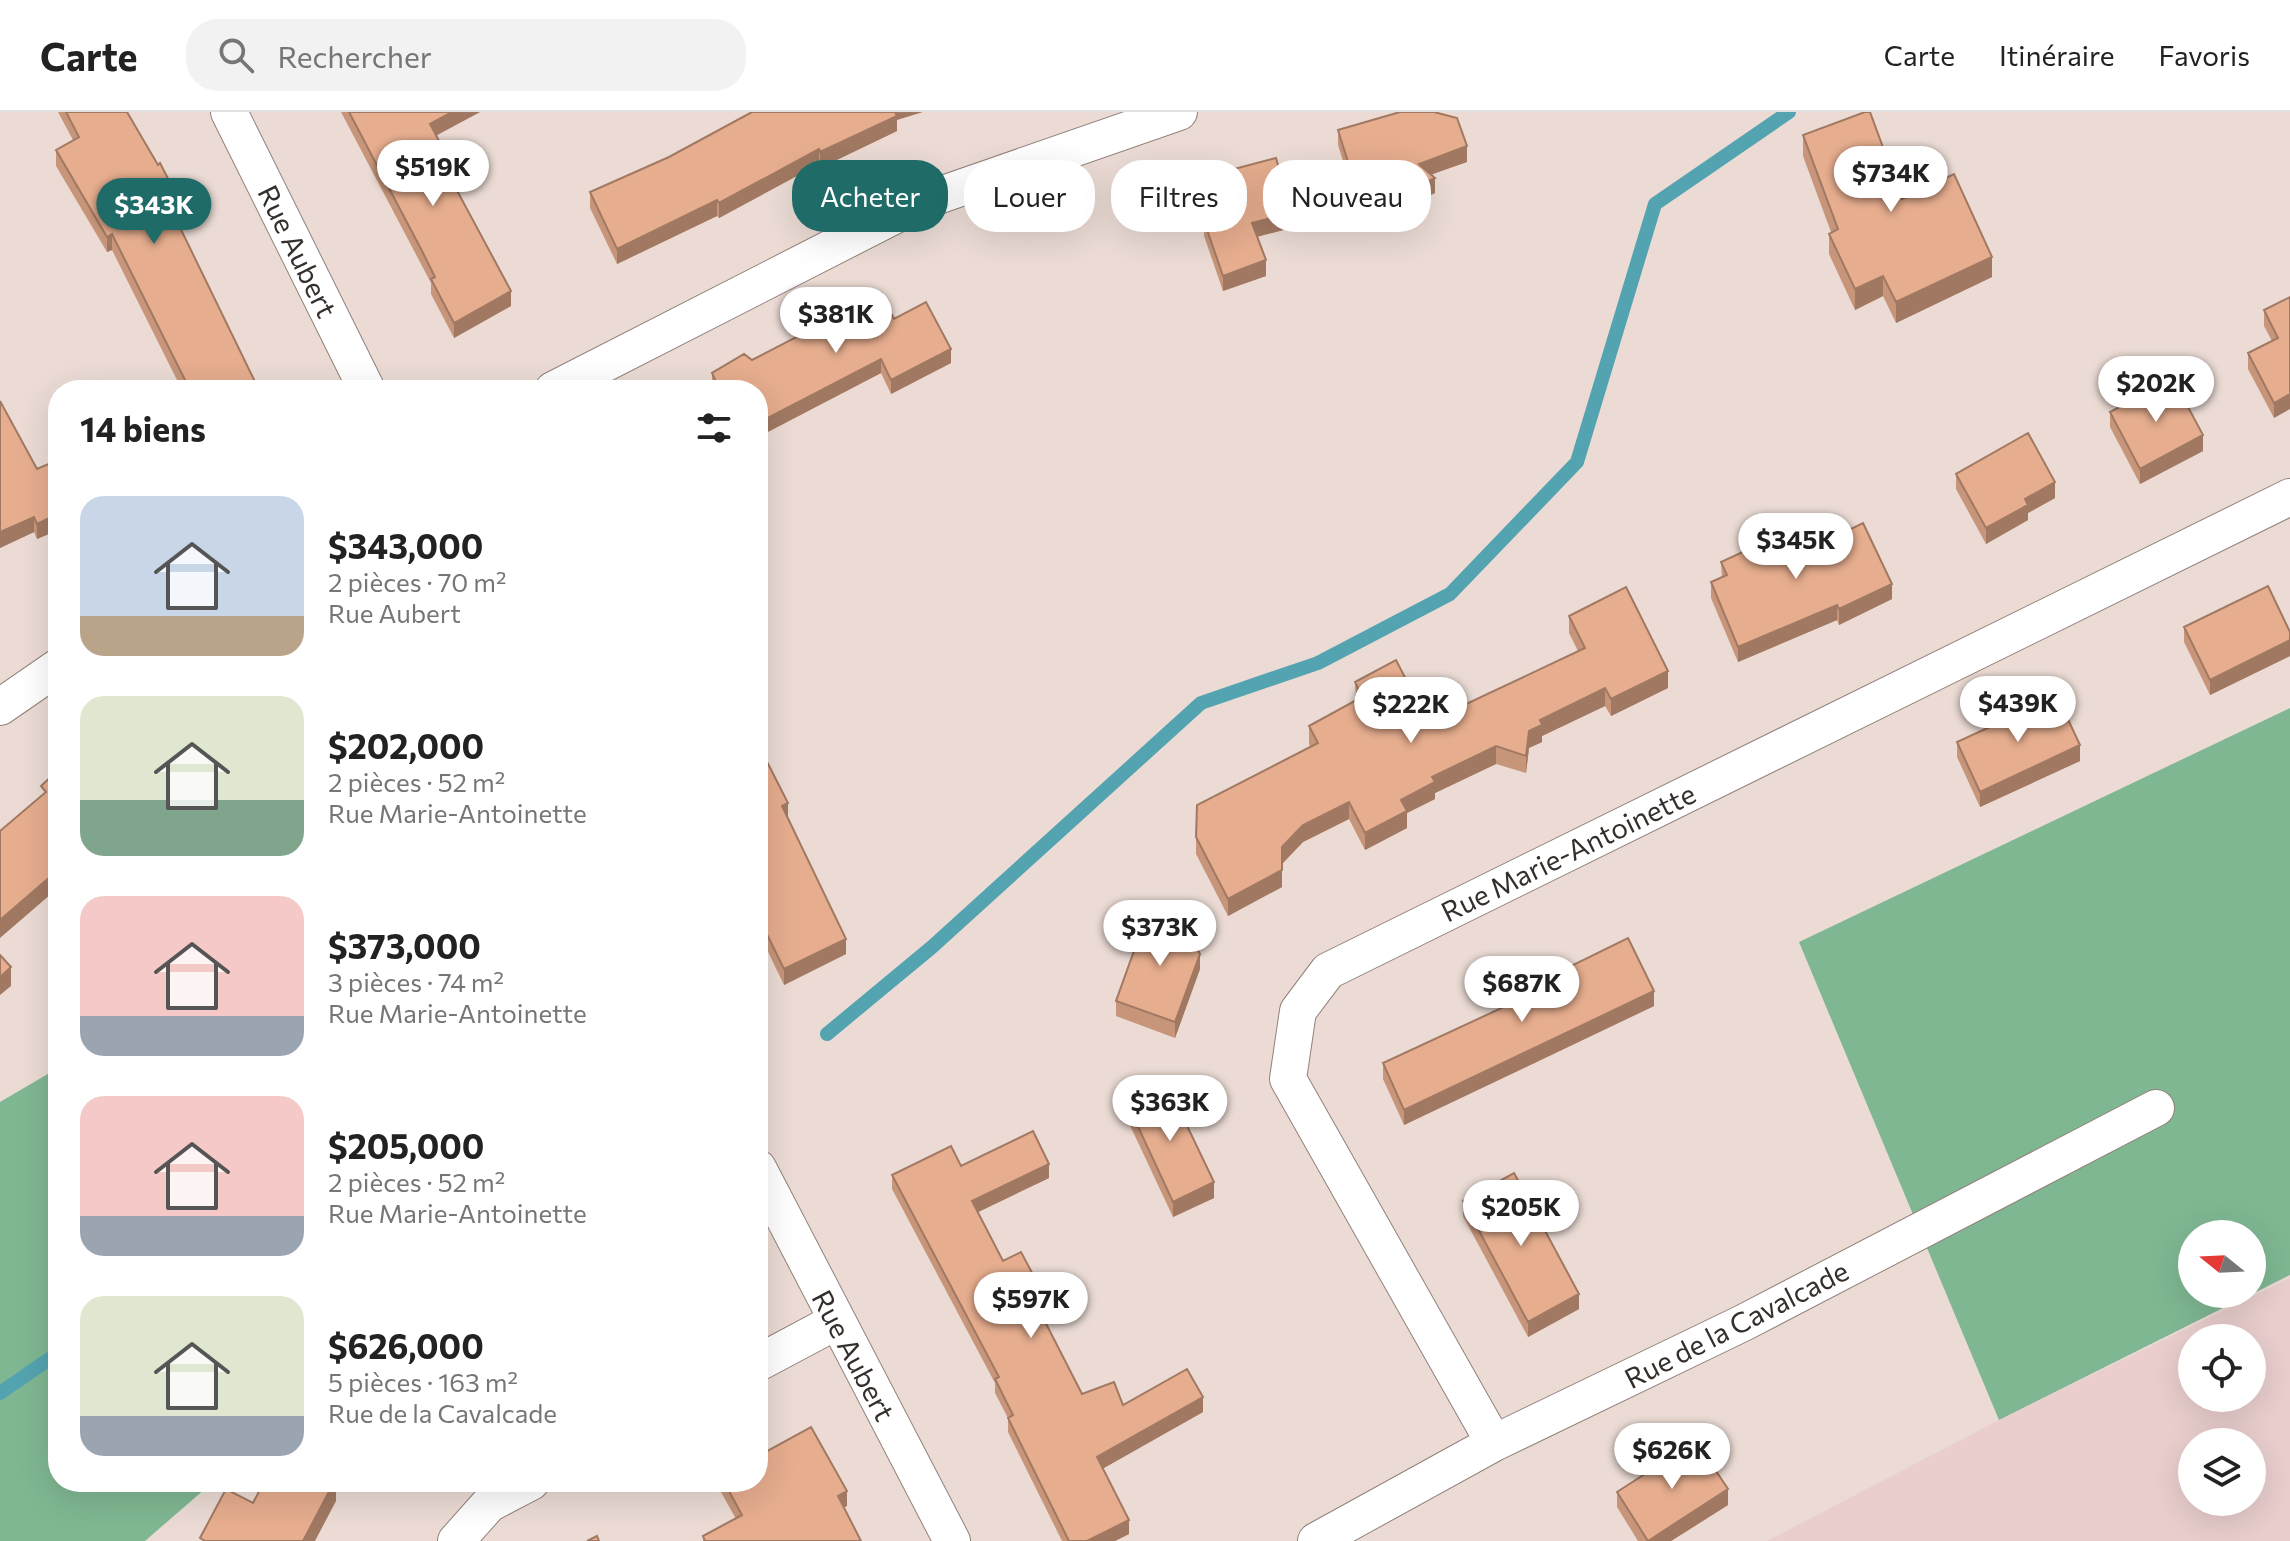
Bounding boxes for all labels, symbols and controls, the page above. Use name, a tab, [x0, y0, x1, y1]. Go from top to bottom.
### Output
search box	[186, 19, 746, 91]
text: Carte	[40, 32, 138, 79]
icon: search	[214, 33, 258, 77]
text: Rechercher	[278, 37, 432, 74]
text: Carte	[1884, 38, 1955, 72]
text: Itinéraire	[1999, 38, 2114, 72]
text: Favoris	[2158, 38, 2250, 72]
pin: $519K	[377, 140, 489, 208]
pin: $734K	[1835, 146, 1947, 214]
text: $519K	[395, 150, 471, 181]
text: $734K	[1852, 156, 1930, 187]
chip: Acheter	[792, 160, 948, 232]
chip: Louer	[964, 160, 1095, 232]
chip: Filtres	[1111, 160, 1247, 232]
chip: Nouveau	[1263, 160, 1431, 232]
pin: $343K	[98, 178, 210, 246]
street label: Rue Aubert	[251, 179, 345, 323]
text: $343K	[114, 188, 194, 219]
pin: $381K	[780, 287, 892, 355]
text: $381K	[798, 297, 874, 328]
pin: $202K	[2100, 356, 2212, 424]
text: $202K	[2116, 366, 2196, 397]
icon: filters	[692, 406, 736, 450]
text: 14 biens	[80, 407, 206, 449]
pin: $345K	[1740, 513, 1852, 581]
text: $345K	[1756, 523, 1836, 554]
text: $343,000	[328, 524, 483, 566]
icon: home	[144, 528, 240, 624]
text: 2 pièces · 70 m²	[328, 566, 506, 597]
text: Rue Aubert	[328, 597, 461, 628]
pin: $439K	[1962, 676, 2074, 744]
pin: $222K	[1355, 677, 1467, 745]
text: $439K	[1978, 686, 2058, 717]
text: $222K	[1372, 687, 1450, 718]
text: $202,000	[328, 724, 484, 766]
icon: home	[144, 728, 240, 824]
text: 2 pièces · 52 m²	[328, 766, 505, 797]
street label: Rue Marie-Antoinette	[1435, 776, 1701, 928]
text: Rue Marie-Antoinette	[328, 797, 587, 828]
pin: $373K	[1104, 900, 1216, 968]
text: $373K	[1121, 910, 1199, 941]
text: $373,000	[328, 924, 481, 966]
icon: home	[144, 928, 240, 1024]
pin: $687K	[1466, 956, 1578, 1024]
text: 3 pièces · 74 m²	[328, 966, 504, 997]
text: $687K	[1482, 966, 1562, 997]
text: Rue Marie-Antoinette	[328, 997, 587, 1028]
pin: $363K	[1114, 1075, 1226, 1143]
text: $363K	[1130, 1085, 1210, 1116]
text: $205,000	[328, 1124, 484, 1166]
icon: home	[144, 1128, 240, 1224]
text: 2 pièces · 52 m²	[328, 1166, 505, 1197]
pin: $205K	[1465, 1180, 1577, 1248]
text: $205K	[1481, 1190, 1561, 1221]
text: Rue Marie-Antoinette	[328, 1197, 587, 1228]
north arrow	[2178, 1220, 2266, 1308]
map controls	[2178, 1220, 2266, 1516]
street label: Rue de la Cavalcade	[1618, 1253, 1854, 1395]
pin: $597K	[975, 1272, 1087, 1340]
text: $597K	[992, 1282, 1070, 1313]
street label: Rue Aubert	[805, 1284, 903, 1426]
text: $626,000	[328, 1324, 484, 1366]
button: locate	[2178, 1324, 2266, 1412]
icon: home	[144, 1328, 240, 1424]
text: 5 pièces · 163 m²	[328, 1366, 518, 1397]
text: Rue de la Cavalcade	[328, 1397, 557, 1428]
pin: $626K	[1616, 1423, 1728, 1491]
button: layers	[2178, 1428, 2266, 1516]
text: $626K	[1632, 1433, 1712, 1464]

